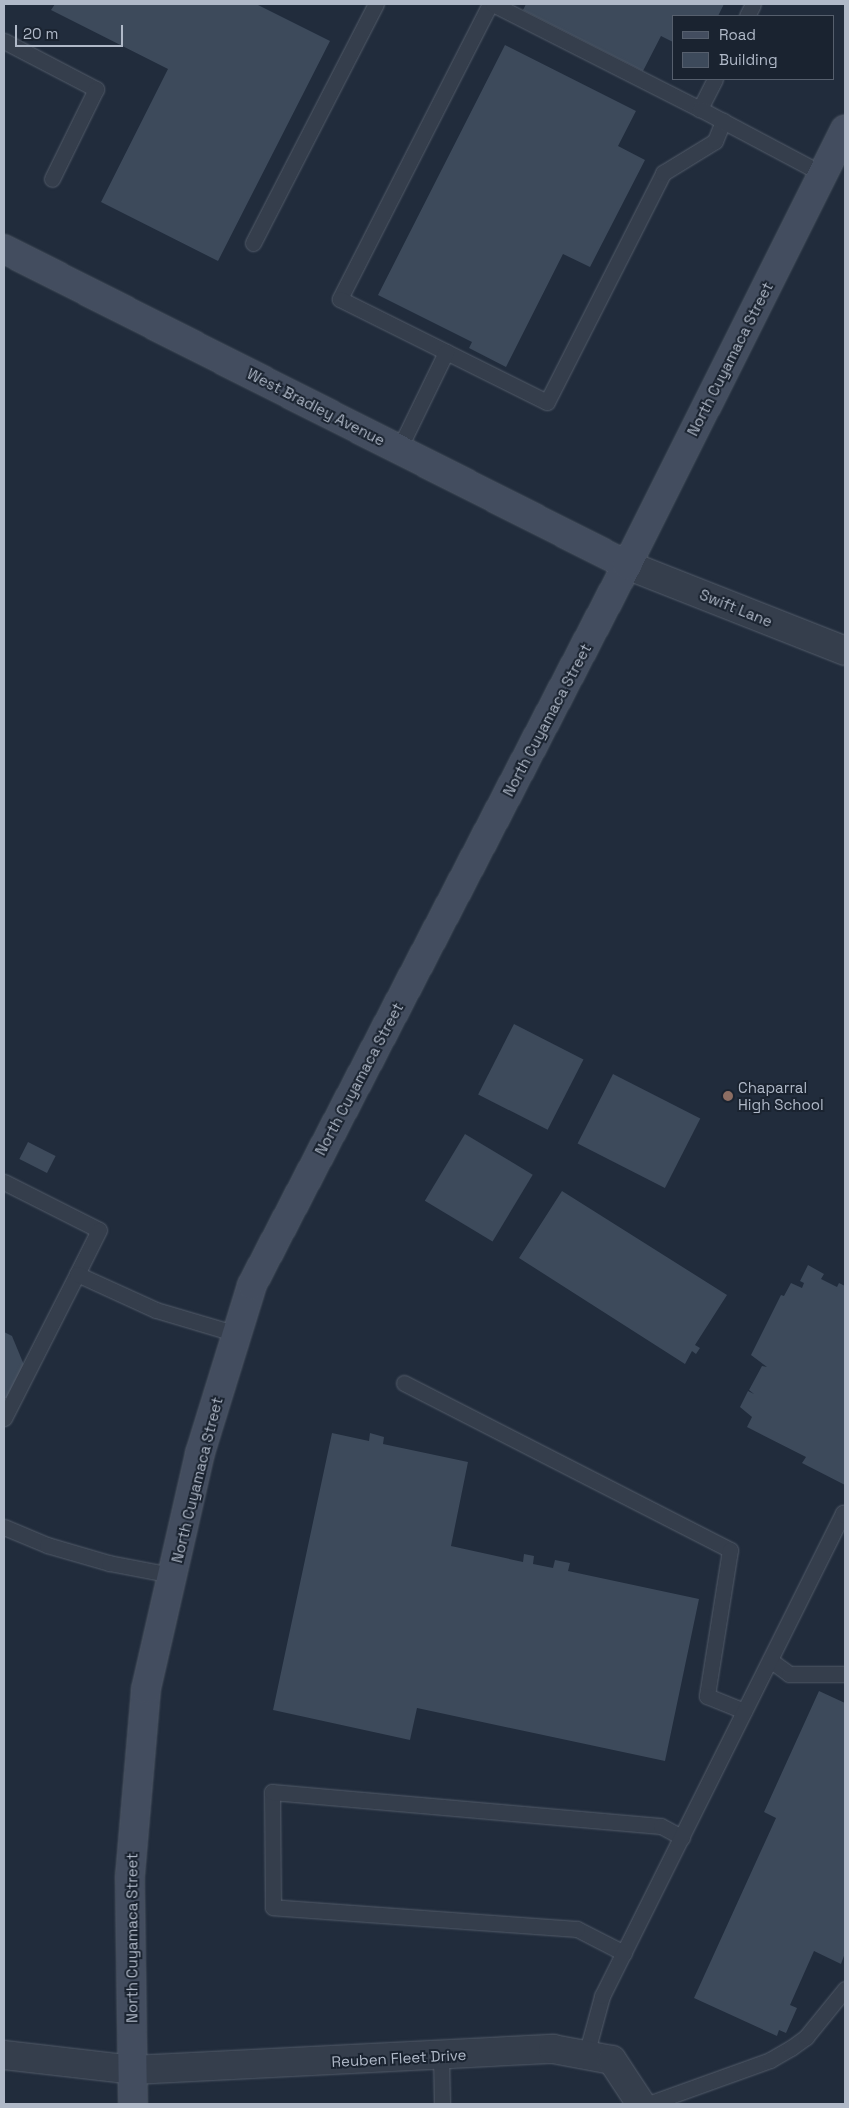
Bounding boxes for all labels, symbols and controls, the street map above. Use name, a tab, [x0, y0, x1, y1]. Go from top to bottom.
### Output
scale bar	[18, 15, 125, 47]
legend	[672, 15, 834, 80]
text: 20 m	[23, 24, 58, 43]
text: Road	[719, 25, 756, 44]
text: Building	[719, 50, 778, 69]
street label: North Cuyamaca Street	[683, 279, 777, 439]
street label: West Bradley Avenue	[244, 364, 388, 450]
street label: Swift Lane	[697, 585, 775, 631]
street label: North Cuyamaca Street	[499, 641, 595, 799]
street label: North Cuyamaca Street	[311, 1000, 407, 1158]
place label: Chaparral High School	[738, 1078, 824, 1113]
marker: Chaparral High School	[722, 1090, 734, 1102]
street label: North Cuyamaca Street	[168, 1395, 226, 1565]
street label: North Cuyamaca Street	[123, 1853, 141, 2023]
street label: Reuben Fleet Drive	[331, 2045, 467, 2071]

